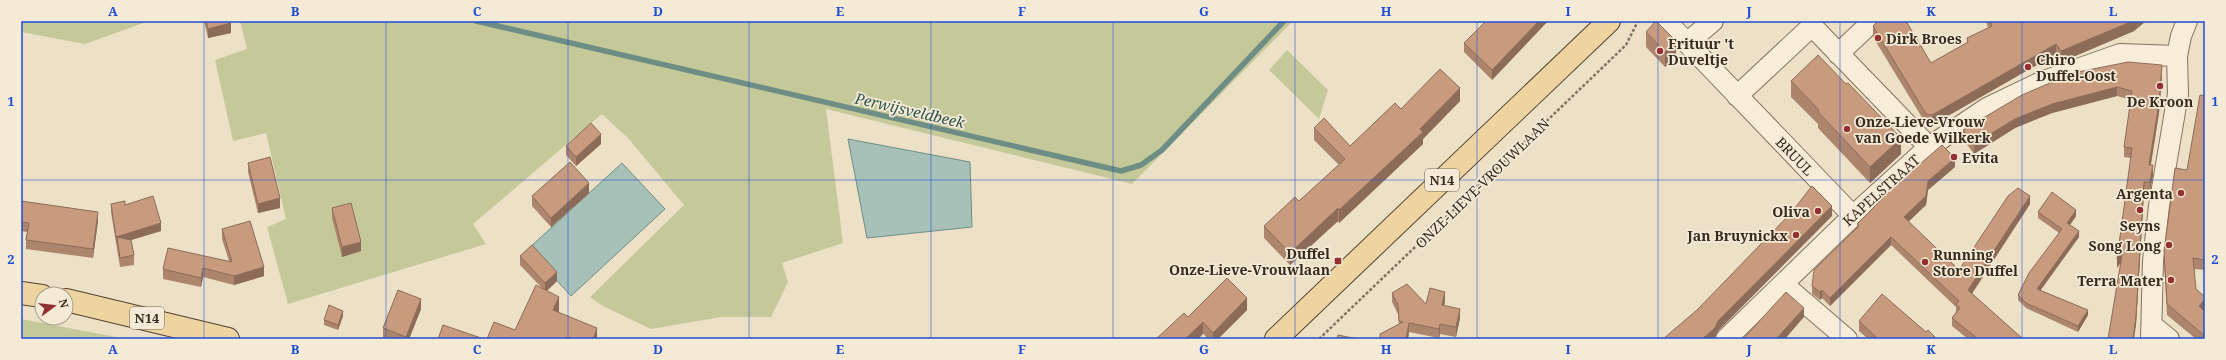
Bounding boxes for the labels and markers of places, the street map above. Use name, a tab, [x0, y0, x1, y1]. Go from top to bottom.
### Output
place label: Dirk Broes	[1886, 29, 1962, 48]
marker: Dirk Broes	[1873, 33, 1883, 43]
place label: Frituur 't Duveltje	[1668, 34, 1734, 69]
marker: Frituur 't Duveltje	[1655, 46, 1665, 56]
place label: Chiro Duffel-Oost	[2036, 50, 2116, 85]
marker: Chiro Duffel-Oost	[2023, 62, 2033, 72]
marker: De Kroon	[2155, 81, 2165, 91]
place label: De Kroon	[2127, 92, 2193, 111]
place label: Onze-Lieve-Vrouw van Goede Wilkerk	[1855, 112, 1991, 147]
marker: Onze-Lieve-Vrouw van Goede Wilkerk	[1842, 124, 1852, 134]
place label: Evita	[1962, 148, 1999, 167]
marker: Evita	[1949, 152, 1959, 162]
place label: Argenta	[2116, 184, 2173, 203]
marker: Argenta	[2176, 188, 2186, 198]
place label: Oliva	[1772, 202, 1810, 221]
marker: Seyns	[2135, 205, 2145, 215]
marker: Oliva	[1813, 206, 1823, 216]
place label: Seyns	[2120, 216, 2160, 235]
place label: Jan Bruynickx	[1686, 226, 1788, 245]
marker: Jan Bruynickx	[1791, 230, 1801, 240]
place label: Song Long	[2089, 236, 2161, 255]
marker: Song Long	[2164, 240, 2174, 250]
place label: Duffel Onze-Lieve-Vrouwlaan	[1169, 244, 1330, 279]
place label: Running Store Duffel	[1933, 245, 2018, 280]
marker: Duffel Onze-Lieve-Vrouwlaan	[1333, 256, 1343, 266]
marker: Running Store Duffel	[1920, 257, 1930, 267]
place label: Terra Mater	[2077, 271, 2164, 290]
marker: Terra Mater	[2166, 275, 2176, 285]

